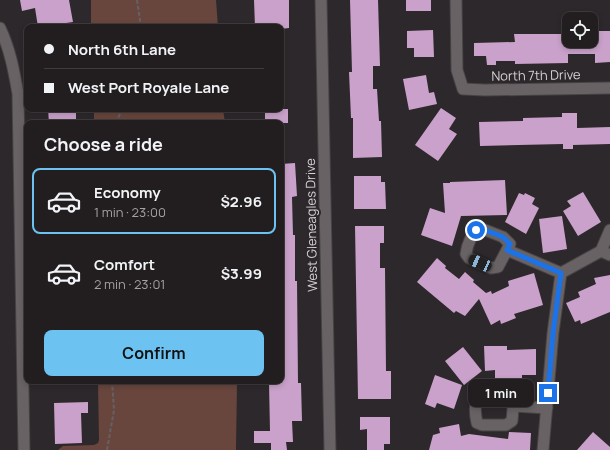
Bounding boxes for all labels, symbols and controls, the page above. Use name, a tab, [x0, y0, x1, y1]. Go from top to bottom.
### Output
map controls	[562, 12, 598, 48]
button: locate	[562, 12, 598, 48]
text: North 6th Lane	[68, 39, 176, 60]
street label: North 7th Drive	[491, 65, 581, 85]
text: West Port Royale Lane	[68, 77, 229, 98]
text: Choose a ride	[44, 132, 163, 156]
street label: West Gleneagles Drive	[301, 158, 321, 292]
text: Economy	[94, 182, 161, 203]
icon: car	[46, 183, 82, 219]
text: $2.96	[220, 191, 262, 212]
text: 1 min · 23:00	[94, 203, 166, 221]
route start	[467, 221, 485, 239]
car	[467, 253, 493, 273]
text: Comfort	[94, 254, 155, 275]
icon: car	[46, 255, 82, 291]
text: $3.99	[221, 263, 262, 284]
text: 2 min · 23:01	[94, 275, 165, 293]
button: Confirm	[44, 330, 264, 376]
callout: 1 min	[468, 379, 534, 407]
text: 1 min	[485, 384, 517, 402]
route end	[539, 384, 557, 402]

